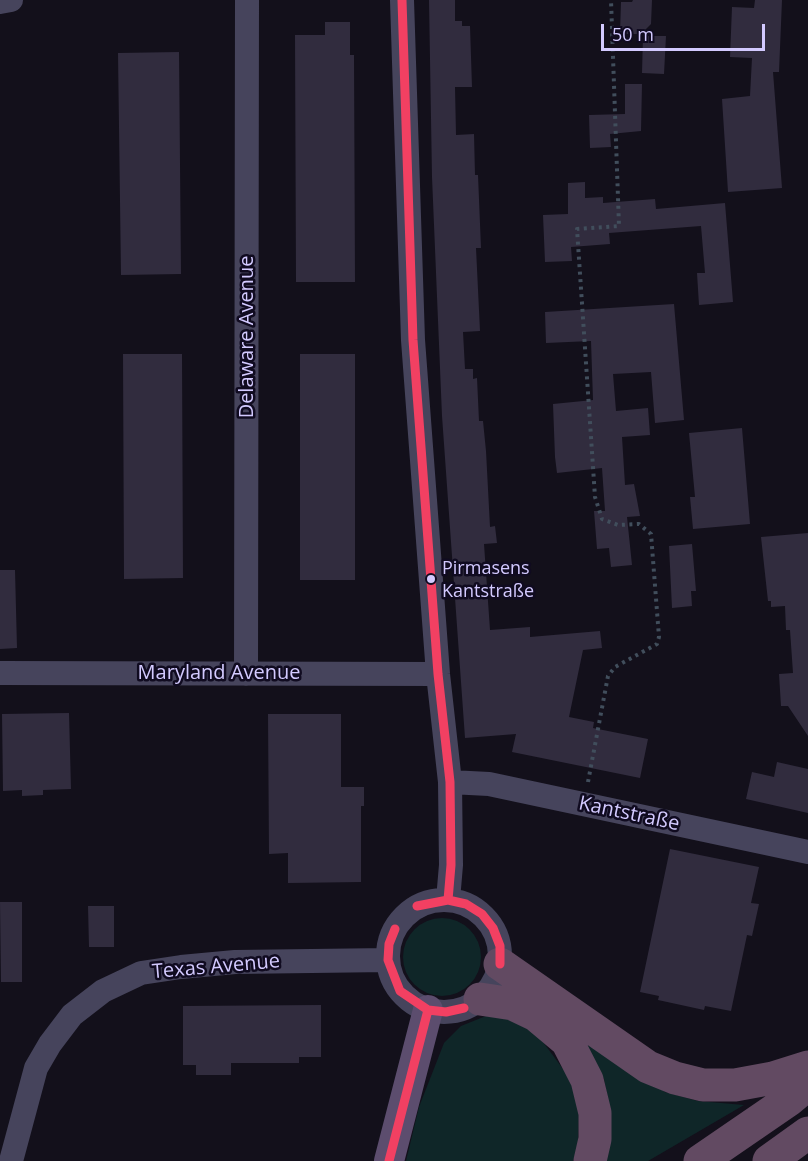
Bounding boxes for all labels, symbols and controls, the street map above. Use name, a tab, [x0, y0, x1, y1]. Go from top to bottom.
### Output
scale bar	[604, 12, 768, 50]
text: 50 m	[612, 22, 654, 46]
street label: Delaware Avenue	[235, 256, 259, 418]
place label: Pirmasens Kantstraße	[442, 558, 534, 600]
marker: Pirmasens Kantstraße	[425, 573, 437, 585]
street label: Maryland Avenue	[138, 661, 300, 685]
street label: Kantstraße	[576, 792, 682, 836]
street label: Texas Avenue	[151, 949, 281, 985]

